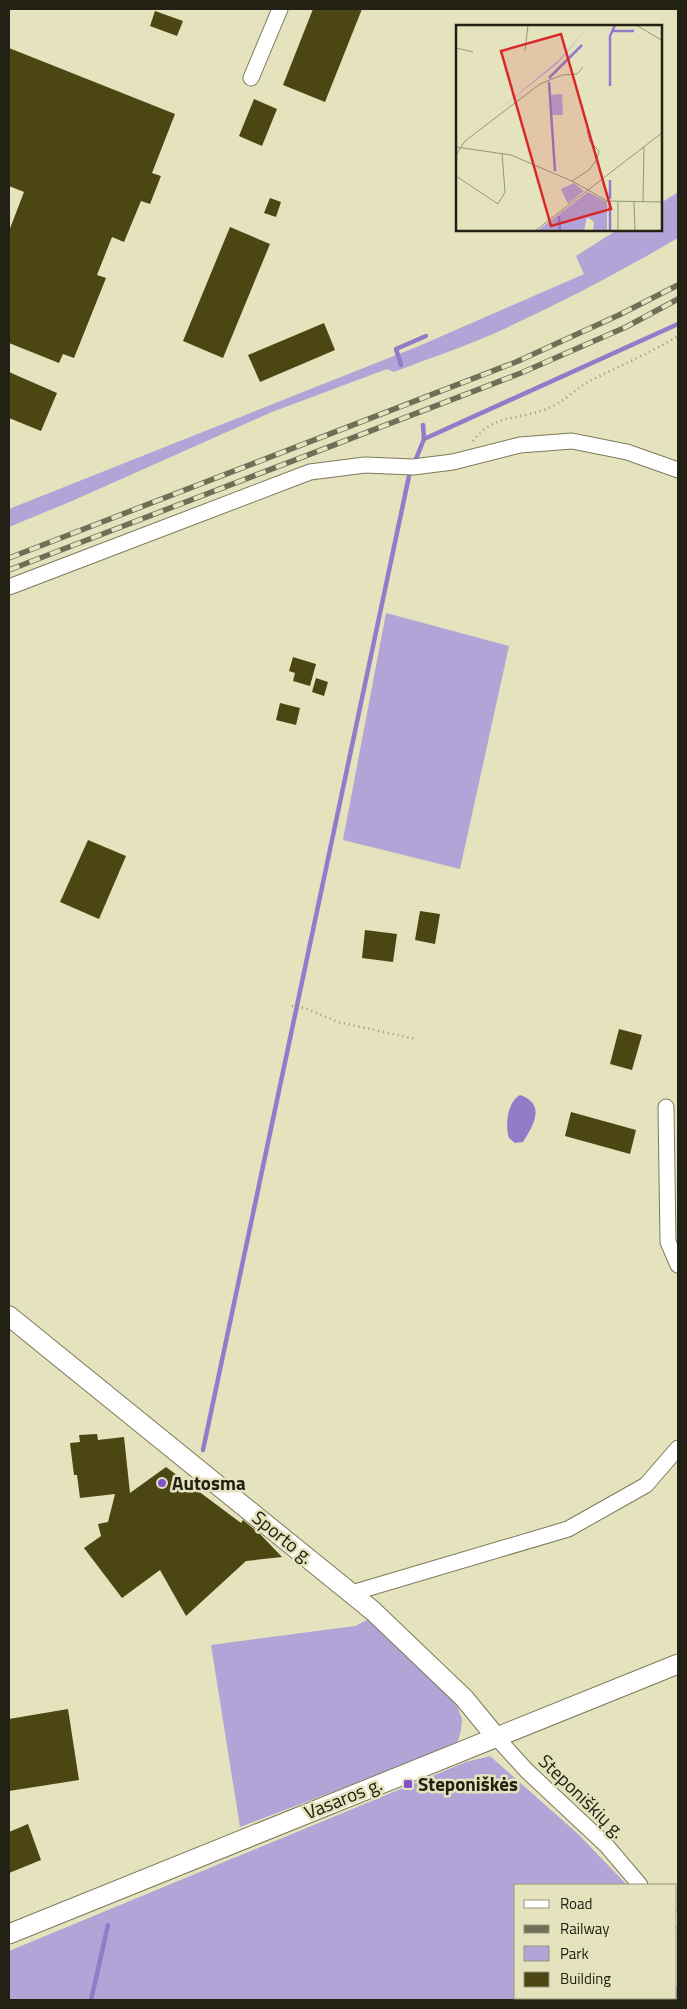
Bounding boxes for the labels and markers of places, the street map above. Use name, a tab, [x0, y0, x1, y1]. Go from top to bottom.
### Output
place label: Autosma	[172, 1468, 246, 1497]
marker: Autosma	[156, 1477, 168, 1489]
place label: Steponiškės	[418, 1769, 518, 1798]
marker: Steponiškės	[402, 1778, 414, 1790]

